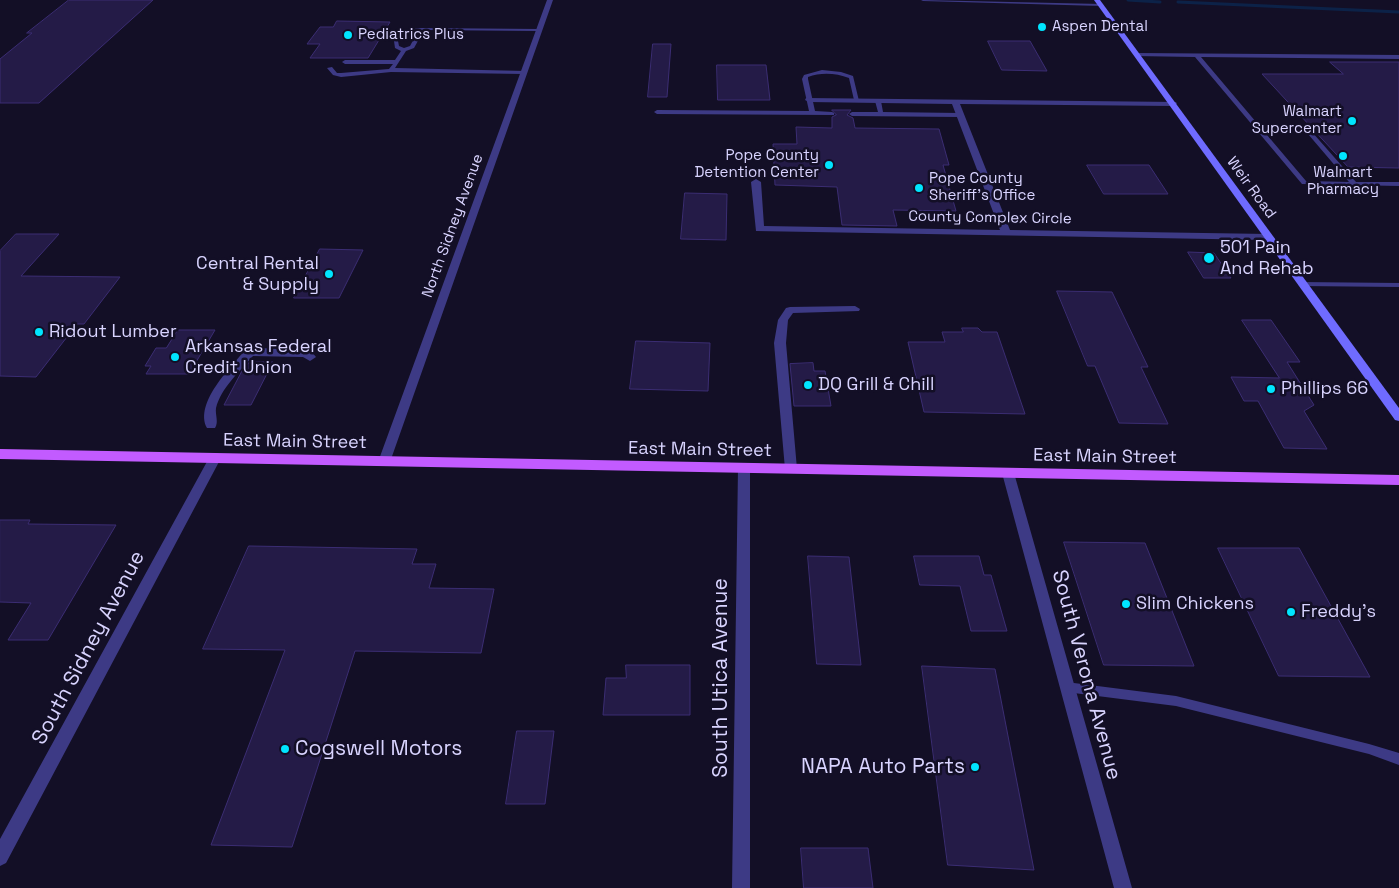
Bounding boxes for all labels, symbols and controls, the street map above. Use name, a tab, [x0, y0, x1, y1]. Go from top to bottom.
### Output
place label: Aspen Dental	[1052, 18, 1148, 36]
marker: Aspen Dental	[1036, 21, 1048, 33]
place label: Pediatrics Plus	[358, 26, 464, 44]
marker: Pediatrics Plus	[342, 29, 354, 41]
place label: Walmart Supercenter	[1252, 103, 1342, 138]
marker: Walmart Supercenter	[1346, 115, 1358, 127]
place label: Pope County Detention Center	[694, 147, 819, 182]
marker: Walmart Pharmacy	[1337, 150, 1349, 162]
street label: North Sidney Avenue	[419, 152, 487, 300]
street label: Weir Road	[1223, 154, 1279, 222]
marker: Pope County Detention Center	[823, 159, 835, 171]
place label: Walmart Pharmacy	[1307, 164, 1379, 199]
place label: Pope County Sheriff's Office	[929, 170, 1035, 205]
marker: Pope County Sheriff's Office	[913, 182, 925, 194]
street label: County Complex Circle	[908, 208, 1072, 228]
place label: 501 Pain And Rehab	[1220, 237, 1314, 280]
marker: 501 Pain And Rehab	[1202, 251, 1216, 265]
place label: Central Rental & Supply	[196, 253, 319, 296]
marker: Central Rental & Supply	[323, 268, 335, 280]
place label: Ridout Lumber	[49, 321, 177, 343]
marker: Ridout Lumber	[33, 326, 45, 338]
place label: Arkansas Federal Credit Union	[185, 336, 332, 378]
marker: Arkansas Federal Credit Union	[169, 351, 181, 363]
place label: DQ Grill & Chill	[818, 374, 934, 396]
place label: Phillips 66	[1281, 378, 1368, 400]
marker: DQ Grill & Chill	[802, 379, 814, 391]
marker: Phillips 66	[1265, 383, 1277, 395]
street label: East Main Street	[223, 430, 367, 454]
street label: East Main Street	[628, 438, 772, 462]
street label: East Main Street	[1033, 445, 1177, 469]
street label: South Sidney Avenue	[27, 547, 151, 749]
street label: South Verona Avenue	[1046, 567, 1126, 783]
street label: South Utica Avenue	[708, 578, 734, 778]
place label: Slim Chickens	[1136, 593, 1254, 615]
marker: Slim Chickens	[1120, 598, 1132, 610]
place label: Freddy's	[1301, 601, 1376, 623]
marker: Freddy's	[1285, 606, 1297, 618]
place label: Cogswell Motors	[295, 736, 462, 762]
marker: Cogswell Motors	[279, 743, 291, 755]
place label: NAPA Auto Parts	[801, 754, 965, 780]
marker: NAPA Auto Parts	[969, 761, 981, 773]

